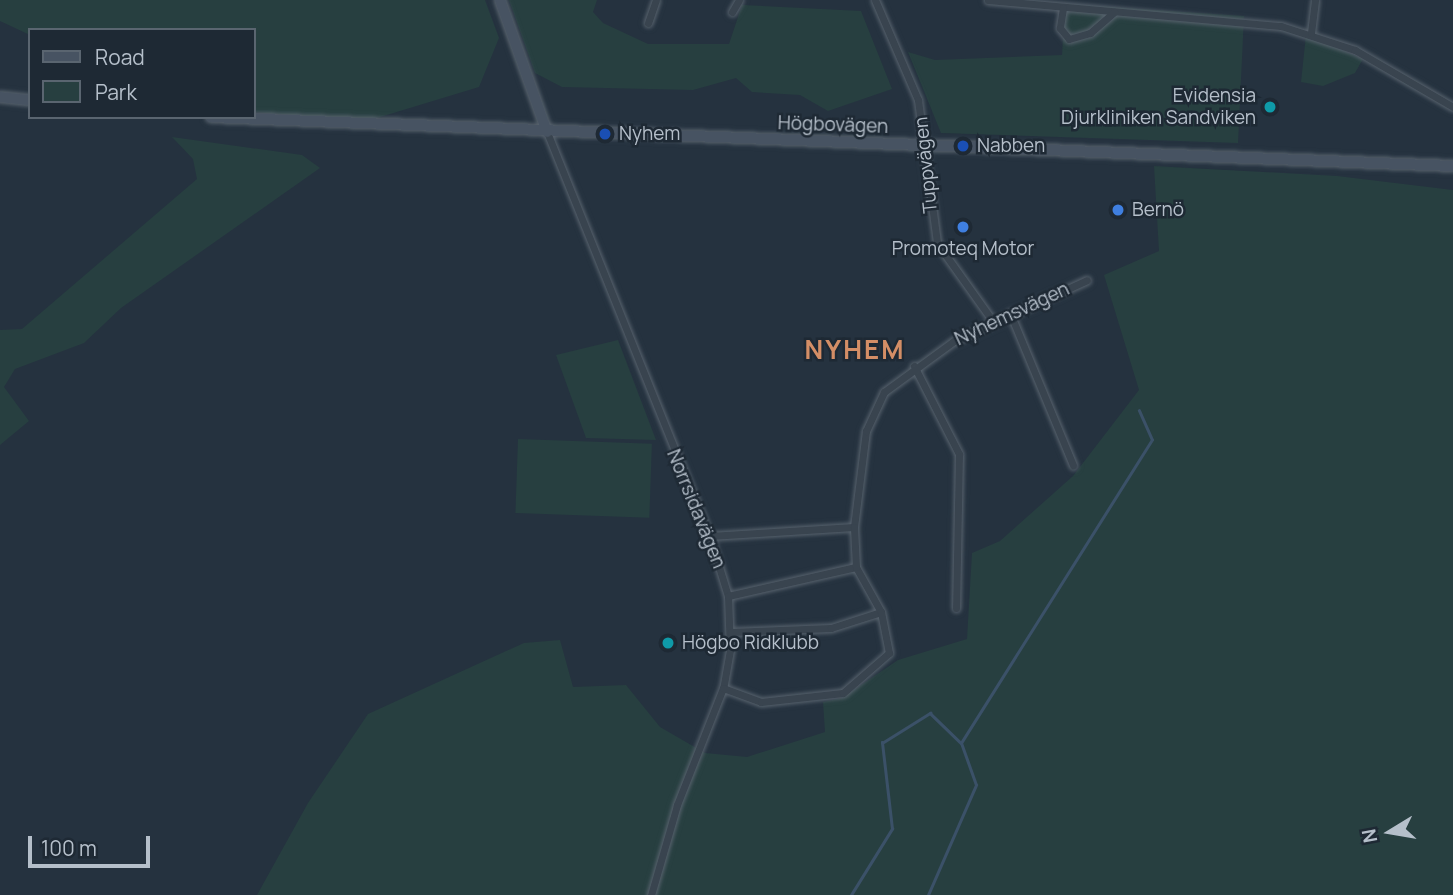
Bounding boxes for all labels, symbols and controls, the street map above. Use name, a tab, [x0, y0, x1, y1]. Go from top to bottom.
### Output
legend	[28, 28, 256, 119]
text: Road	[95, 43, 145, 71]
text: Park	[95, 78, 137, 106]
place label: Evidensia Djurkliniken Sandviken	[1061, 85, 1256, 129]
marker: Evidensia Djurkliniken Sandviken	[1262, 99, 1278, 115]
street label: Högbovägen	[777, 112, 889, 138]
street label: Tuppvägen	[910, 116, 942, 214]
place label: Nyhem	[619, 123, 680, 145]
marker: Nyhem	[597, 126, 613, 142]
place label: Nabben	[977, 135, 1045, 157]
marker: Nabben	[955, 138, 971, 154]
place label: Bernö	[1132, 199, 1184, 221]
marker: Bernö	[1110, 202, 1126, 218]
marker: Promoteq Motor	[955, 219, 971, 235]
place label: Promoteq Motor	[892, 238, 1034, 260]
street label: Nyhemsvägen	[951, 278, 1073, 350]
district label: NYHEM	[805, 334, 905, 366]
street label: Norrsidavägen	[662, 446, 730, 572]
place label: Högbo Ridklubb	[682, 632, 819, 654]
marker: Högbo Ridklubb	[660, 635, 676, 651]
north arrow	[1355, 797, 1425, 867]
scale bar	[32, 822, 154, 866]
text: N	[1355, 827, 1383, 845]
text: 100 m	[41, 834, 97, 862]

